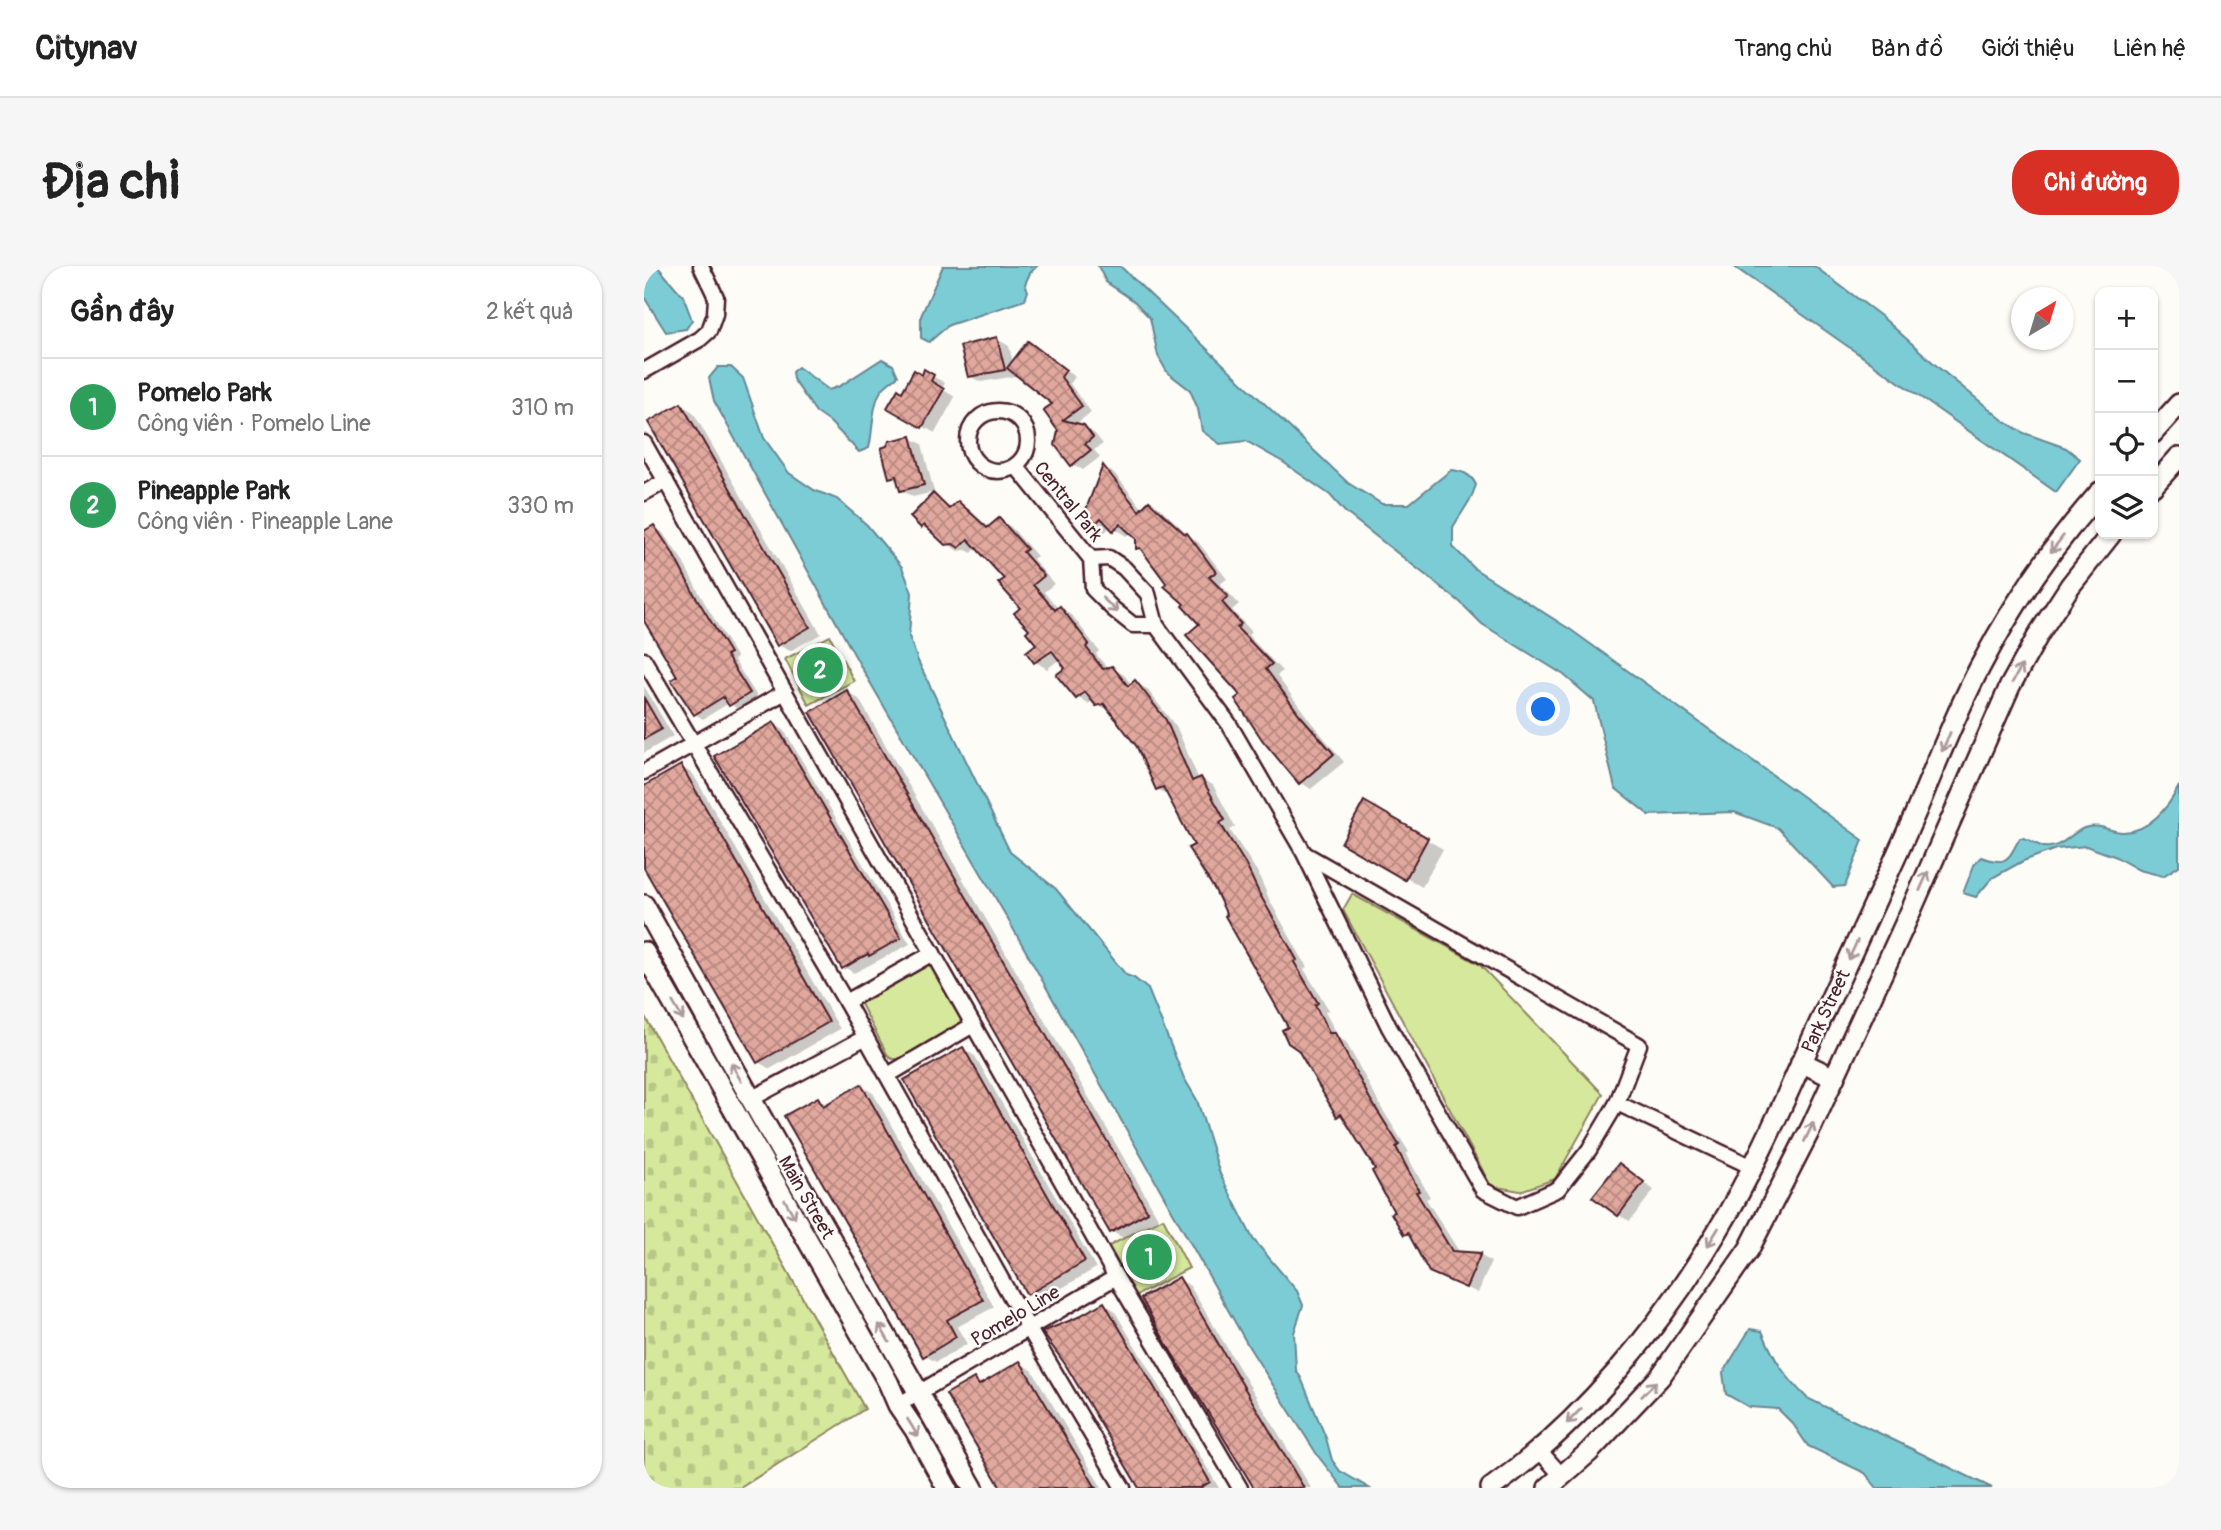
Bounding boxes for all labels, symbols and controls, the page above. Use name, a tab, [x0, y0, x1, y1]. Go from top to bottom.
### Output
text: Citynav	[35, 28, 138, 69]
text: Trang chủ	[1734, 34, 1833, 63]
text: Bản đồ	[1871, 34, 1943, 63]
text: Giới thiệu	[1981, 34, 2075, 63]
text: Liên hệ	[2113, 34, 2186, 63]
button: Chỉ đường	[2012, 150, 2179, 215]
text: Địa chỉ	[42, 152, 180, 213]
north arrow	[2011, 287, 2074, 350]
map controls	[2095, 287, 2158, 539]
button: +	[2095, 287, 2158, 350]
text: Gần đây	[70, 293, 174, 330]
text: 2 kết quả	[486, 297, 574, 326]
button: −	[2095, 350, 2158, 413]
text: Pomelo Park	[137, 377, 272, 409]
text: 1	[89, 393, 98, 422]
text: 310 m	[511, 393, 574, 422]
text: Công viên · Pomelo Line	[137, 409, 371, 438]
button: locate	[2095, 413, 2158, 476]
street label: Central Park	[1029, 457, 1108, 547]
text: Pineapple Park	[137, 475, 290, 507]
button: layers	[2095, 476, 2158, 539]
text: 2	[87, 491, 99, 520]
text: 330 m	[507, 491, 574, 520]
text: Công viên · Pineapple Lane	[137, 507, 393, 536]
one-way arrow	[2049, 535, 2064, 553]
one-way arrow	[1101, 597, 1118, 614]
pin: 2	[797, 644, 843, 696]
one-way arrow	[2010, 664, 2024, 684]
your location	[1526, 692, 1560, 726]
one-way arrow	[1939, 731, 1952, 752]
one-way arrow	[1918, 871, 1931, 892]
one-way arrow	[1846, 939, 1859, 960]
street label: Park Street	[1796, 966, 1856, 1057]
one-way arrow	[672, 1000, 685, 1021]
one-way arrow	[729, 1062, 743, 1082]
one-way arrow	[1802, 1122, 1816, 1143]
street label: Main Street	[773, 1152, 840, 1244]
one-way arrow	[783, 1198, 797, 1218]
one-way arrow	[1706, 1227, 1720, 1247]
pin: 1	[1126, 1231, 1172, 1283]
street label: Pomelo Line	[967, 1280, 1065, 1352]
one-way arrow	[877, 1324, 891, 1344]
one-way arrow	[1641, 1381, 1658, 1398]
one-way arrow	[1565, 1407, 1582, 1424]
one-way arrow	[906, 1418, 920, 1438]

